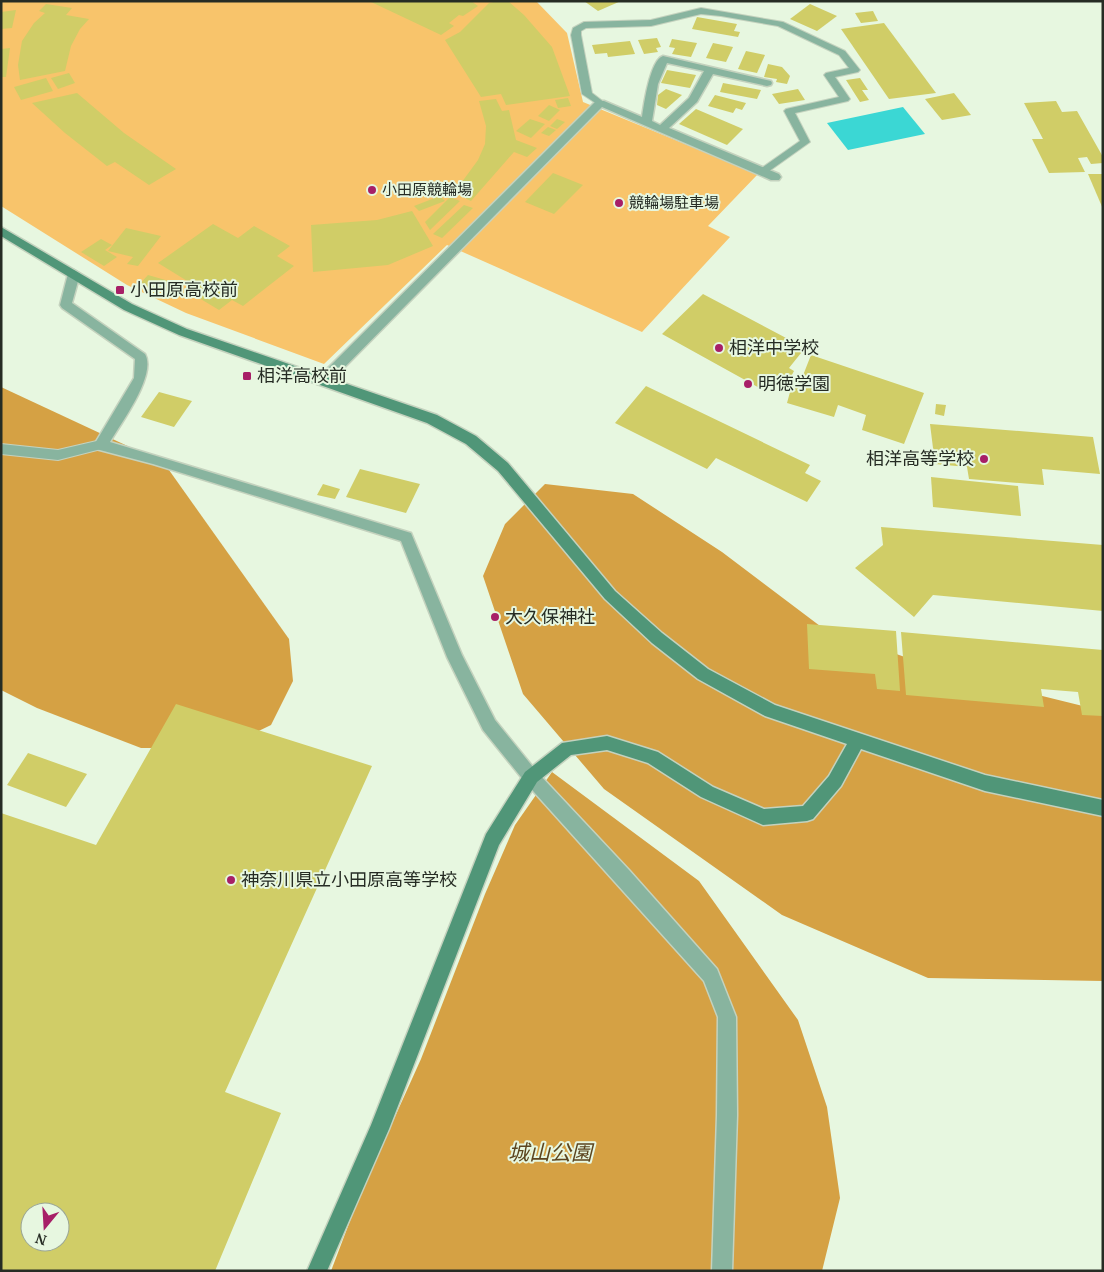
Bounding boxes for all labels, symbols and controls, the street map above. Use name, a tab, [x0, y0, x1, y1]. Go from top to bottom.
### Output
place label: 小田原競輪場	[382, 179, 472, 199]
marker: 小田原競輪場	[366, 184, 378, 196]
place label: 競輪場駐車場	[629, 192, 719, 212]
marker: 競輪場駐車場	[613, 197, 625, 209]
place label: 小田原高校前	[130, 277, 238, 301]
marker: 小田原高校前	[114, 284, 126, 296]
place label: 相洋中学校	[729, 335, 819, 359]
marker: 相洋中学校	[713, 342, 725, 354]
place label: 相洋高校前	[257, 363, 347, 387]
marker: 相洋高校前	[241, 370, 253, 382]
place label: 明徳学園	[758, 371, 830, 395]
marker: 明徳学園	[742, 378, 754, 390]
place label: 相洋高等学校	[866, 446, 974, 470]
marker: 相洋高等学校	[978, 453, 990, 465]
place label: 大久保神社	[505, 604, 595, 628]
marker: 大久保神社	[489, 611, 501, 623]
place label: 神奈川県立小田原高等学校	[241, 867, 457, 891]
marker: 神奈川県立小田原高等学校	[225, 874, 237, 886]
park label: 城山公園	[508, 1138, 595, 1166]
north arrow	[20, 1202, 70, 1252]
text: N	[32, 1229, 49, 1251]

